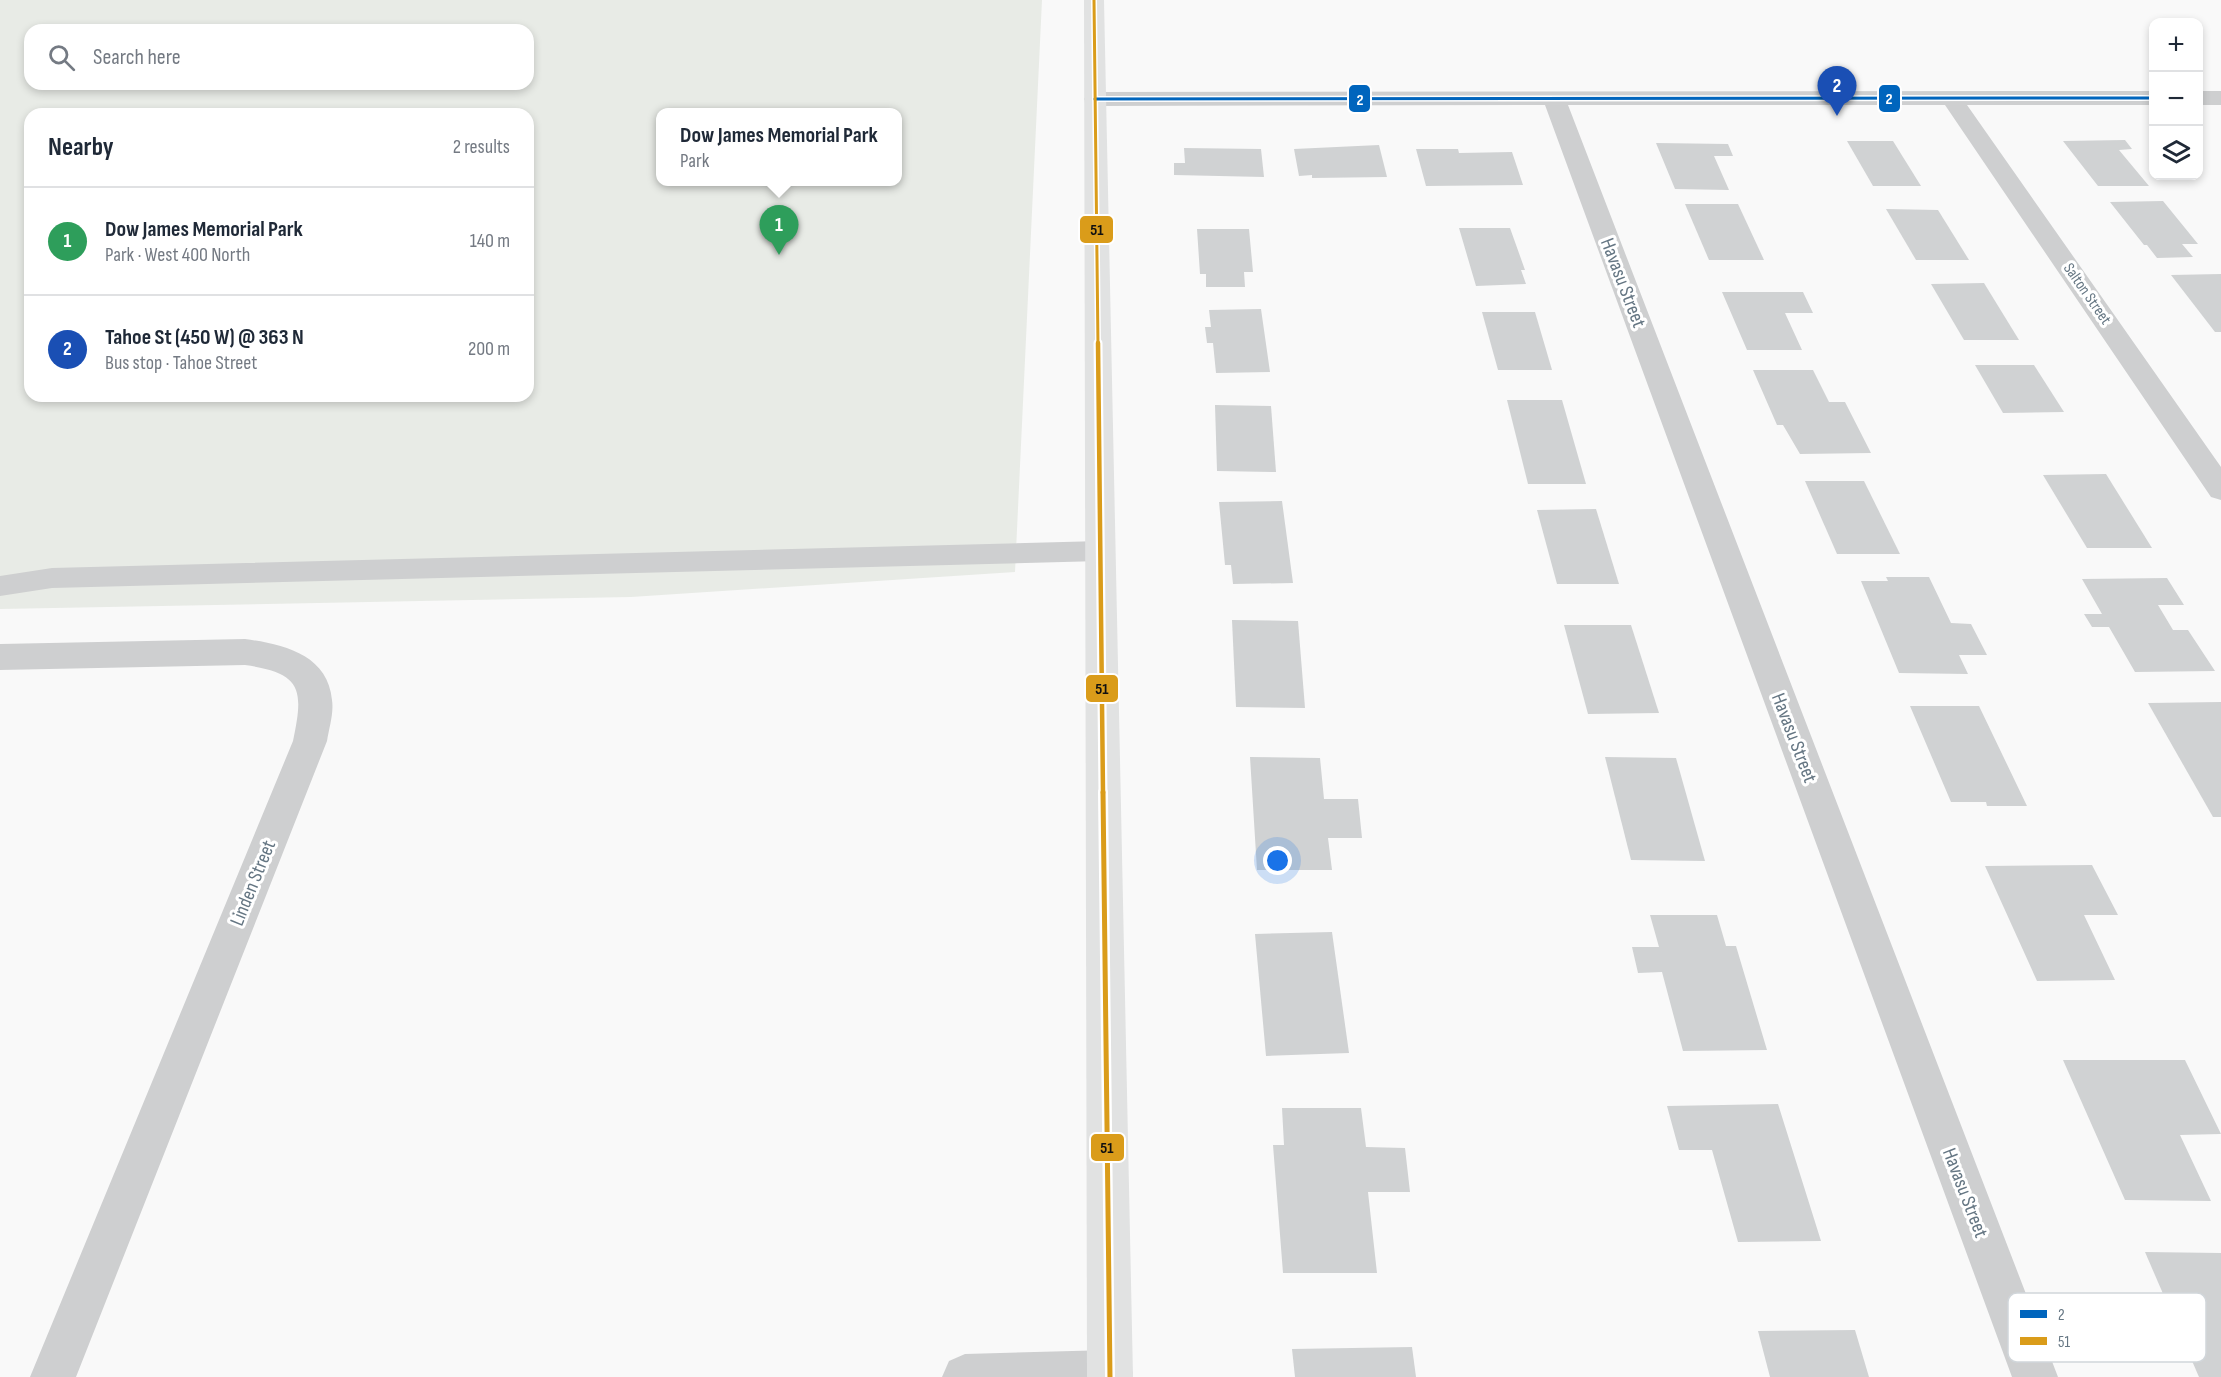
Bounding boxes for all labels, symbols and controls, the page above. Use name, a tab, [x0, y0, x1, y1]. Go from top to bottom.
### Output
map controls	[2149, 18, 2203, 180]
button: +	[2149, 18, 2203, 72]
search box	[24, 24, 534, 90]
icon: search	[45, 41, 78, 74]
text: Search here	[93, 44, 180, 71]
pin: 2	[1818, 66, 1856, 116]
button: −	[2149, 72, 2203, 126]
line badge: 2	[1348, 84, 1371, 113]
line badge: 2	[1878, 84, 1901, 113]
text: 2	[1885, 90, 1893, 109]
text: 2	[1356, 91, 1364, 110]
popup	[656, 108, 902, 186]
text: Dow James Memorial Park	[680, 122, 878, 149]
button: layers	[2149, 126, 2203, 180]
text: Nearby	[48, 132, 114, 163]
text: 2 results	[453, 135, 510, 159]
text: Park	[680, 149, 709, 173]
pin: 1	[760, 206, 798, 255]
line badge: 51	[1079, 215, 1114, 244]
text: Dow James Memorial Park	[105, 216, 303, 243]
text: 51	[1090, 221, 1104, 240]
text: 1	[64, 229, 71, 253]
text: 140 m	[470, 229, 510, 253]
street label: Havasu Street	[1595, 235, 1651, 331]
text: Park · West 400 North	[105, 243, 250, 267]
street label: Salton Street	[2059, 260, 2115, 328]
text: Tahoe St (450 W) @ 363 N	[105, 324, 304, 351]
text: 2	[63, 337, 72, 361]
text: 200 m	[468, 337, 510, 361]
text: Bus stop · Tahoe Street	[105, 351, 257, 375]
line badge: 51	[1085, 674, 1119, 703]
text: 51	[1095, 680, 1109, 699]
street label: Havasu Street	[1766, 690, 1822, 786]
street label: Linden Street	[225, 837, 281, 929]
your location	[1263, 846, 1292, 875]
line badge: 51	[1090, 1133, 1125, 1162]
text: 51	[1100, 1139, 1114, 1158]
street label: Havasu Street	[1937, 1145, 1993, 1241]
legend	[2008, 1293, 2206, 1362]
text: 2	[2058, 1306, 2065, 1325]
text: 51	[2058, 1333, 2070, 1352]

